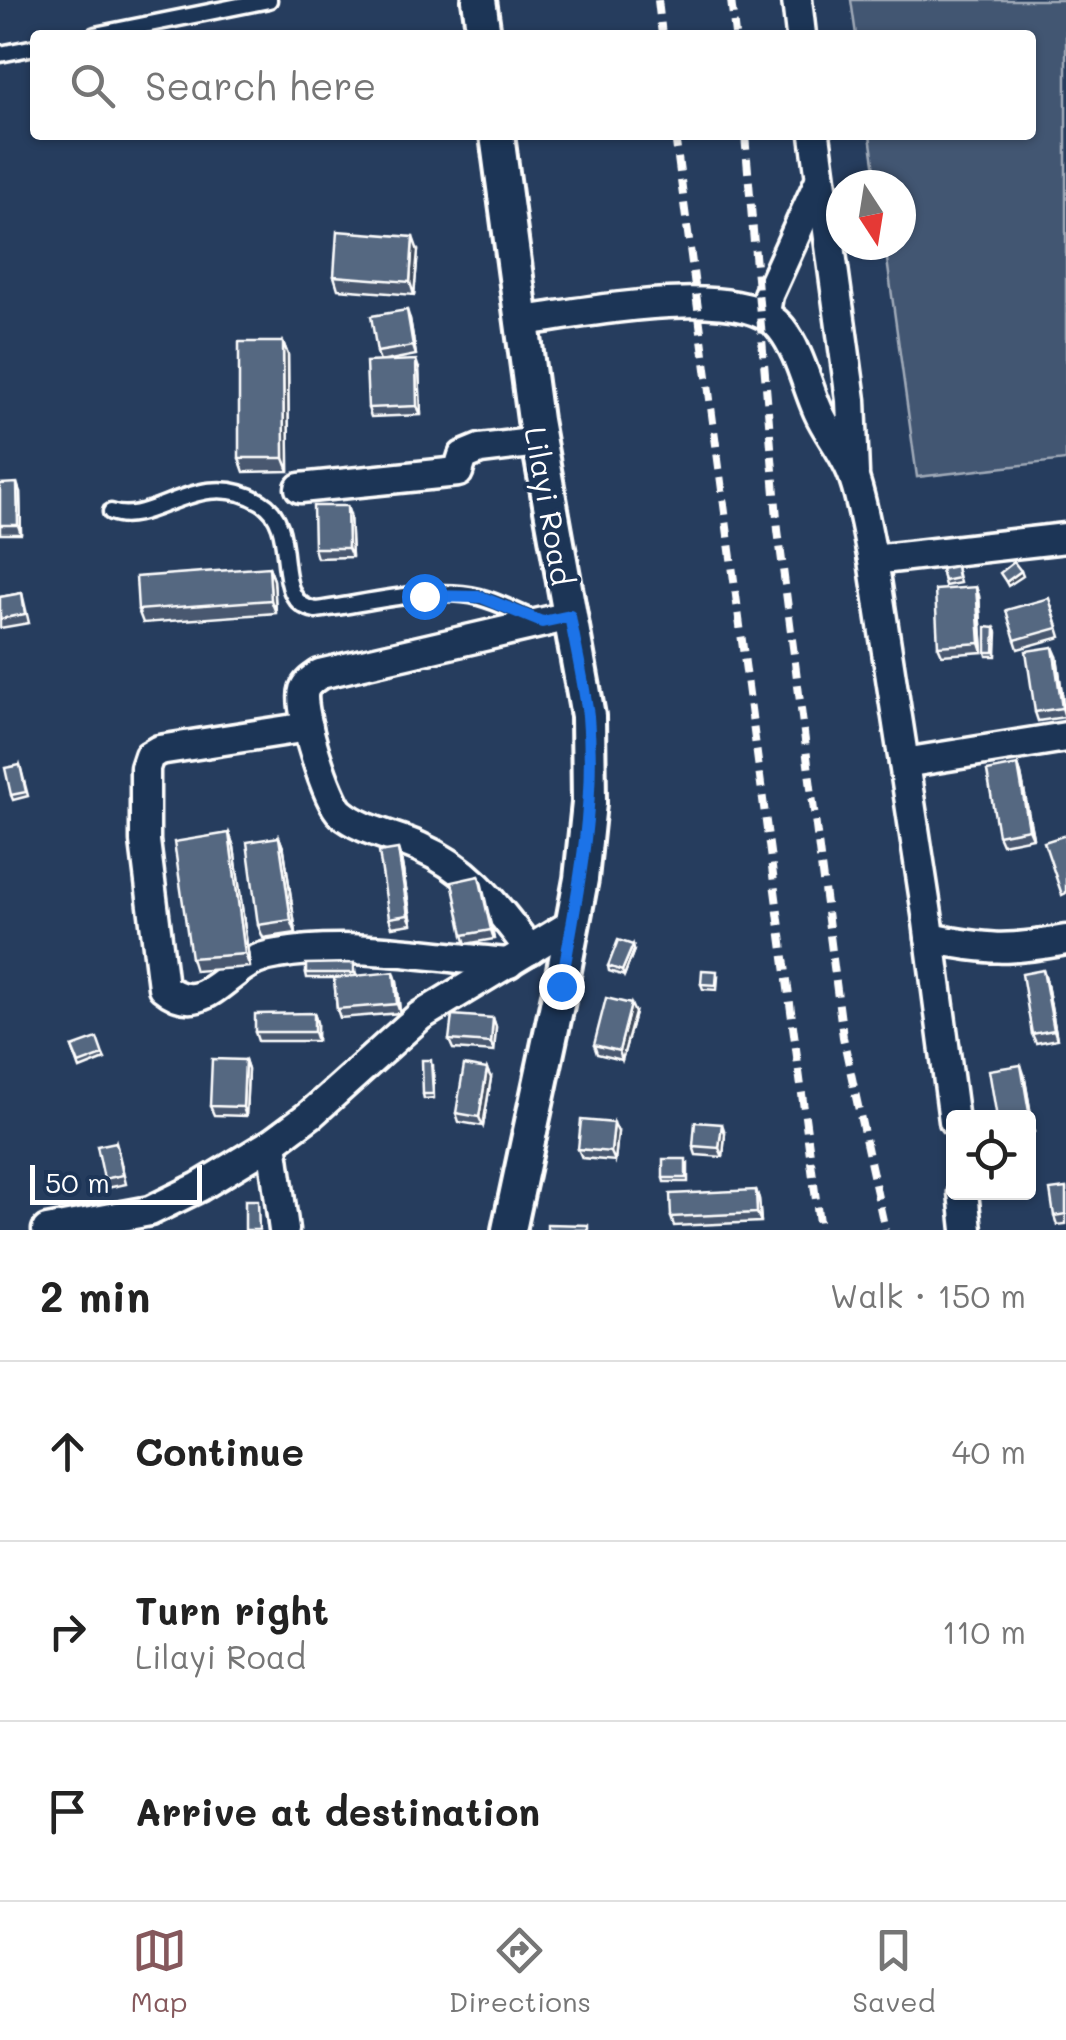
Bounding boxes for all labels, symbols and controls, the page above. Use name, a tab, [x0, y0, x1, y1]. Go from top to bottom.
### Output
search box	[30, 30, 1036, 140]
icon: search	[65, 58, 120, 113]
text: Search here	[145, 60, 376, 110]
north arrow	[826, 170, 916, 260]
street label: Lilayi Road	[516, 424, 584, 588]
route start	[402, 574, 448, 620]
route end	[539, 964, 585, 1010]
map controls	[946, 1110, 1036, 1200]
button: locate	[946, 1110, 1036, 1200]
scale bar	[30, 1160, 202, 1204]
text: 50 m	[45, 1164, 110, 1200]
text: 2 min	[40, 1268, 150, 1323]
text: Walk · 150 m	[830, 1274, 1026, 1316]
icon: ahead	[40, 1424, 95, 1479]
text: Continue	[135, 1426, 304, 1476]
text: 40 m	[952, 1430, 1026, 1472]
text: Turn right	[135, 1585, 329, 1635]
icon: right	[40, 1604, 95, 1659]
text: 110 m	[942, 1610, 1026, 1652]
text: Lilayi Road	[135, 1635, 306, 1677]
icon: arrive	[40, 1784, 95, 1839]
text: Arrive at destination	[135, 1786, 540, 1836]
tab: Map	[131, 1923, 188, 2019]
tab: Directions	[449, 1923, 591, 2019]
tab: Saved	[852, 1923, 935, 2019]

